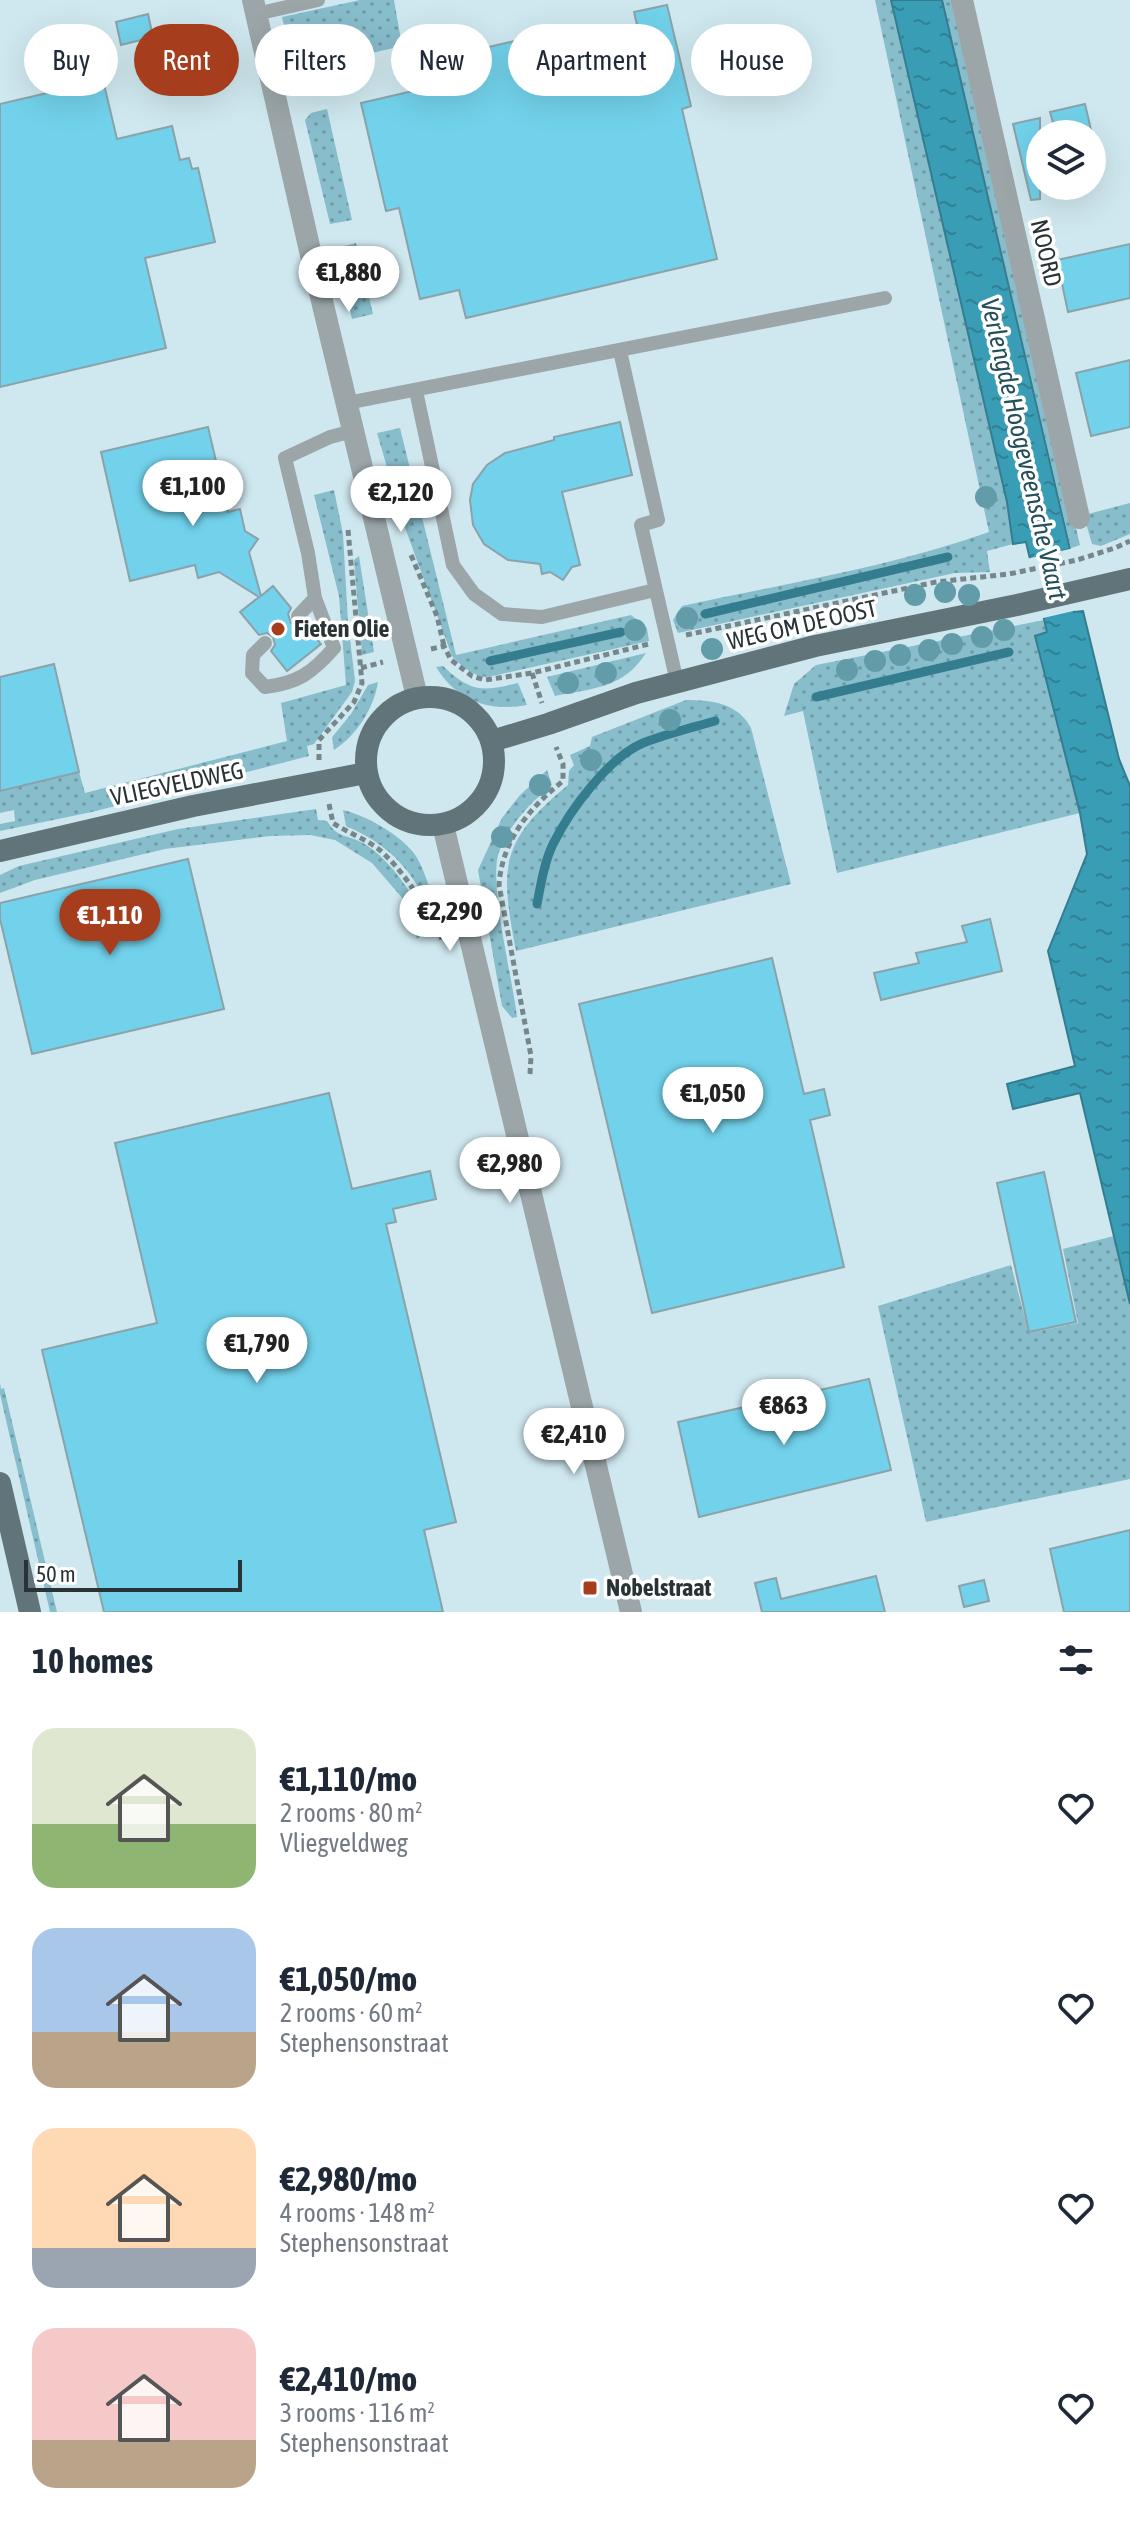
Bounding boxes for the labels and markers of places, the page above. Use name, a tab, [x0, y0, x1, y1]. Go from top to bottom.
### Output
pin: €1,880	[284, 246, 414, 314]
pin: €1,100	[128, 460, 258, 528]
pin: €2,120	[336, 466, 466, 534]
place label: Fieten Olie	[294, 615, 389, 642]
marker: Fieten Olie	[269, 620, 287, 638]
pin: €2,290	[385, 885, 515, 953]
pin: €1,110	[45, 889, 175, 957]
pin: €1,050	[648, 1067, 778, 1135]
pin: €2,980	[445, 1137, 575, 1205]
pin: €1,790	[192, 1317, 322, 1385]
pin: €863	[737, 1379, 831, 1447]
pin: €2,410	[509, 1408, 639, 1476]
place label: Nobelstraat	[606, 1574, 711, 1601]
marker: Nobelstraat	[581, 1579, 599, 1597]

